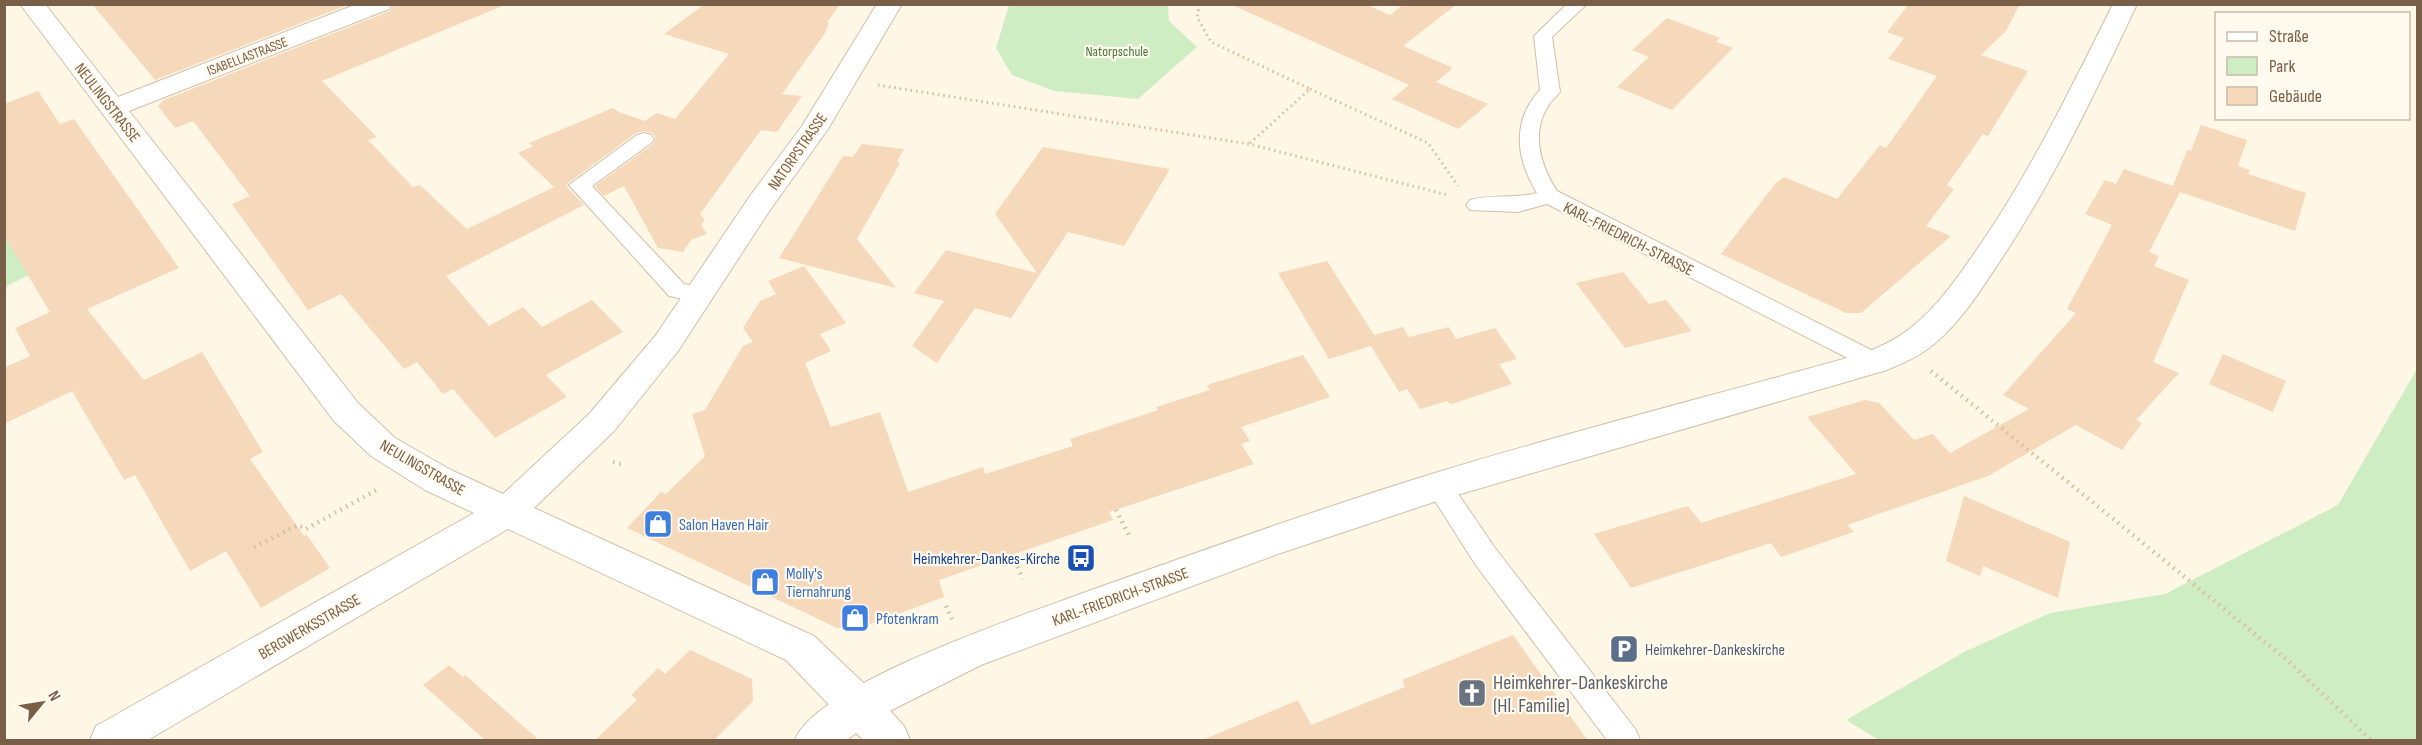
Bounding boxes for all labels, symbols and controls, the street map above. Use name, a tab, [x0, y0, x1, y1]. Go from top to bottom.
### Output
legend	[2215, 12, 2410, 120]
text: Straße	[2269, 26, 2309, 47]
street label: ISABELLASTRASSE	[205, 33, 290, 80]
park label: Natorpschule	[1085, 43, 1149, 60]
text: Park	[2269, 56, 2295, 77]
street label: NEULINGSTRASSE	[70, 60, 144, 146]
text: Gebäude	[2269, 86, 2322, 107]
street label: NATORPSTRASSE	[765, 110, 832, 194]
street label: KARL-FRIEDRICH-STRASSE	[1560, 198, 1697, 280]
street label: NEULINGSTRASSE	[376, 436, 468, 500]
shop icon: Salon Haven Hair	[642, 508, 674, 540]
place label: Salon Haven Hair	[679, 516, 769, 535]
bus stop icon: Heimkehrer-Dankes-Kirche	[1065, 542, 1097, 574]
place label: Heimkehrer-Dankes-Kirche	[913, 550, 1060, 569]
street label: KARL-FRIEDRICH-STRASSE	[1050, 564, 1191, 631]
place label: Molly's Tiernahrung	[786, 565, 851, 602]
shop icon: Molly's Tiernahrung	[749, 566, 781, 598]
street label: BERGWERKSSTRASSE	[255, 590, 364, 664]
shop icon: Pfotenkram	[839, 602, 871, 634]
place label: Pfotenkram	[876, 610, 939, 629]
parking icon: Heimkehrer-Dankeskirche	[1608, 633, 1640, 665]
place label: Heimkehrer-Dankeskirche	[1645, 641, 1785, 660]
place label: Heimkehrer-Dankeskirche (Hl. Familie)	[1493, 671, 1668, 718]
north arrow	[12, 673, 72, 733]
church icon: Heimkehrer-Dankeskirche (Hl. Familie)	[1456, 677, 1488, 709]
text: N	[43, 688, 64, 705]

